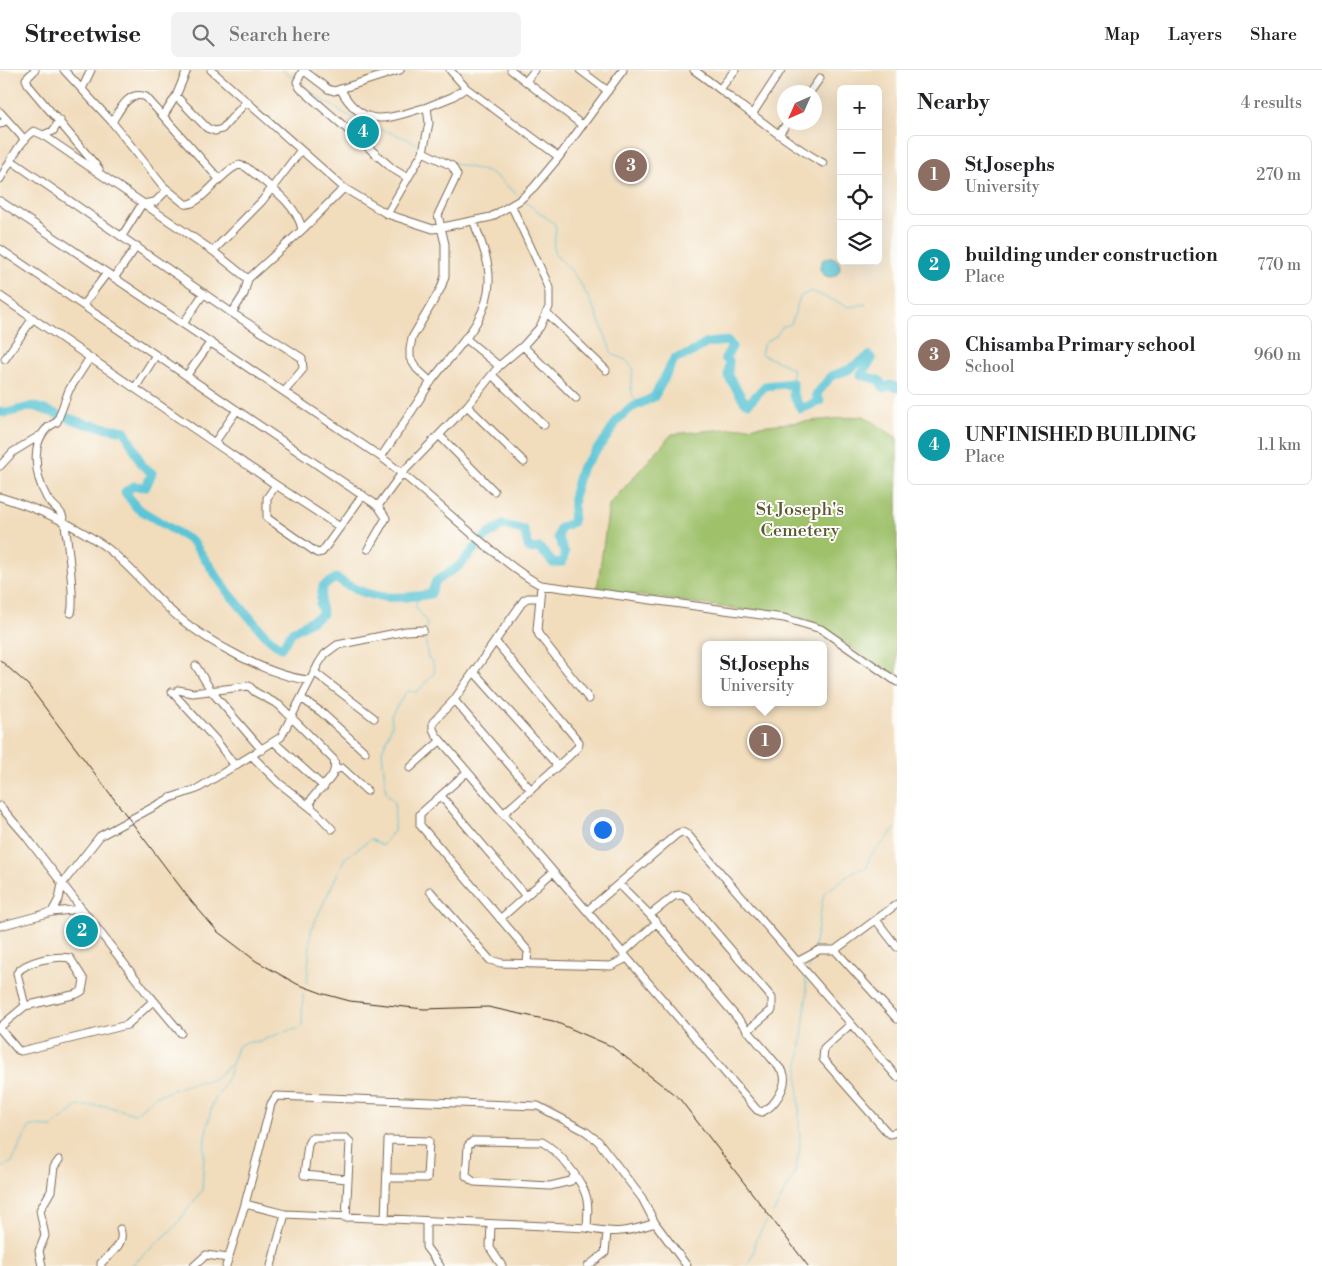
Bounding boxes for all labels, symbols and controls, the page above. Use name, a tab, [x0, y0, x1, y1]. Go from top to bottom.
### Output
search box	[171, 12, 521, 57]
text: Streetwise	[25, 20, 141, 50]
icon: search	[189, 21, 217, 49]
text: Search here	[229, 23, 330, 47]
text: Map	[1105, 23, 1140, 46]
text: Layers	[1168, 23, 1222, 46]
text: Share	[1250, 23, 1297, 46]
north arrow	[777, 85, 822, 130]
map controls	[837, 85, 882, 265]
button: +	[837, 85, 882, 130]
text: Nearby	[917, 90, 990, 116]
text: 4 results	[1241, 93, 1302, 113]
pin: 4	[347, 113, 379, 151]
button: −	[837, 130, 882, 175]
pin: 3	[615, 147, 647, 185]
text: St Josephs	[965, 153, 1055, 177]
text: 1	[930, 165, 938, 185]
text: 270 m	[1256, 165, 1301, 185]
button: locate	[837, 175, 882, 220]
text: University	[965, 177, 1039, 197]
button: layers	[837, 220, 882, 265]
text: building under construction	[965, 243, 1218, 267]
text: 2	[929, 255, 939, 275]
text: 770 m	[1257, 255, 1301, 275]
text: Place	[965, 267, 1005, 287]
text: Chisamba Primary school	[965, 333, 1196, 357]
text: 3	[929, 345, 939, 365]
text: 960 m	[1254, 345, 1301, 365]
text: School	[965, 357, 1014, 377]
text: UNFINISHED BUILDING	[965, 423, 1197, 447]
text: 4	[929, 435, 939, 455]
text: 1.1 km	[1257, 435, 1301, 455]
text: Place	[965, 447, 1005, 467]
park label: St Joseph's Cemetery	[756, 498, 844, 542]
popup	[702, 641, 827, 706]
text: St Josephs	[720, 652, 809, 676]
text: University	[720, 676, 794, 696]
pin: 1	[749, 722, 781, 760]
your location	[590, 817, 616, 843]
pin: 2	[66, 912, 98, 950]

